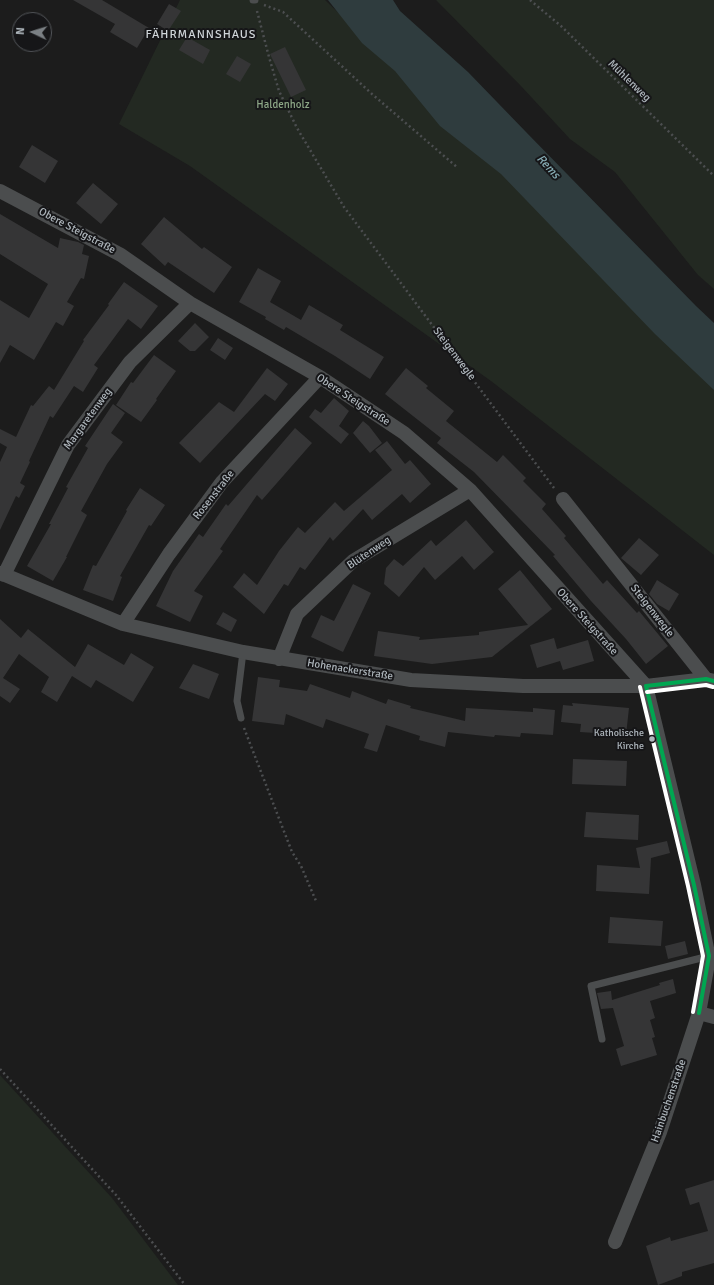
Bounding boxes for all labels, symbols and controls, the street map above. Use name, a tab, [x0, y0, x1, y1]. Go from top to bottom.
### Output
north arrow	[12, 12, 52, 52]
text: N	[14, 27, 27, 35]
district label: FÄHRMANNSHAUS	[145, 28, 257, 42]
street label: Mühlenweg	[605, 57, 653, 105]
park label: Haldenholz	[256, 98, 310, 112]
water label: Rems	[533, 152, 563, 182]
street label: Obere Steigstraße	[36, 205, 118, 257]
street label: Steigenwegle	[430, 325, 478, 383]
street label: Obere Steigstraße	[314, 371, 392, 429]
street label: Margaretenweg	[61, 385, 115, 453]
street label: Rosenstraße	[191, 468, 237, 522]
street label: Blütenweg	[345, 534, 393, 572]
street label: Steigenwegle	[627, 582, 677, 640]
street label: Obere Steigstraße	[554, 586, 620, 658]
street label: Hohenackerstraße	[306, 657, 394, 683]
place label: Katholische Kirche	[594, 727, 644, 750]
marker: Katholische Kirche	[647, 734, 657, 744]
street label: Hainbuchenstraße	[649, 1058, 689, 1144]

